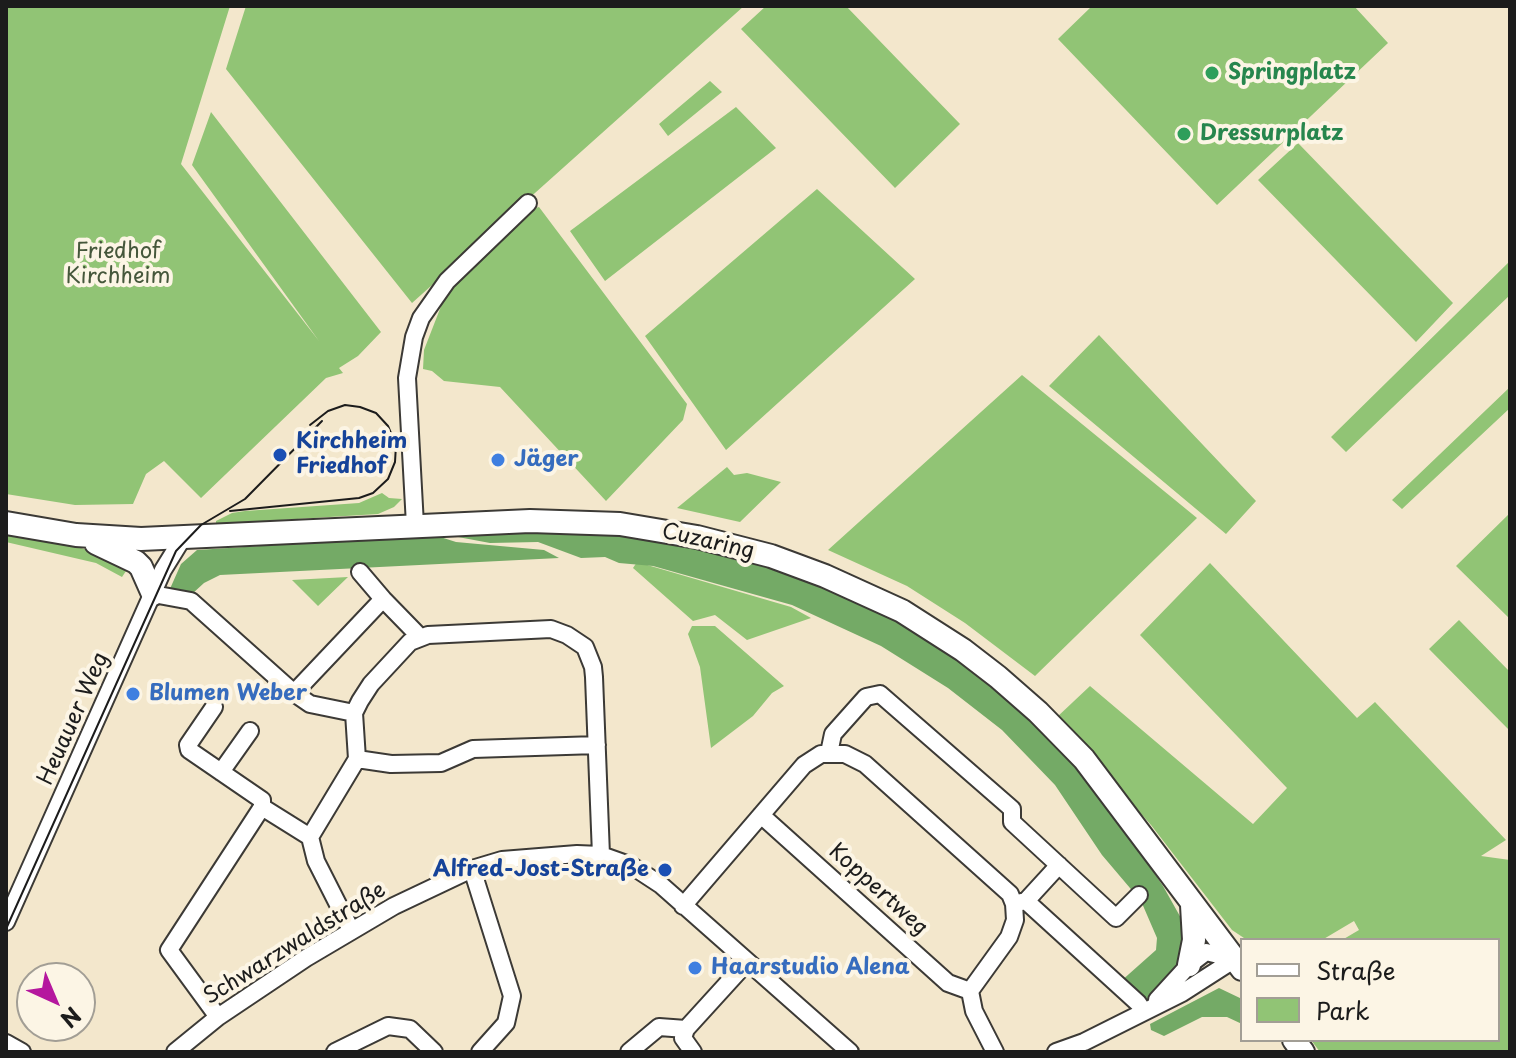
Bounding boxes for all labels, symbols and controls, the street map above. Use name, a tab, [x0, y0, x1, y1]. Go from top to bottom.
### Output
place label: Springplatz	[1228, 60, 1356, 86]
marker: Springplatz	[1203, 64, 1221, 82]
place label: Dressurplatz	[1200, 121, 1343, 147]
marker: Dressurplatz	[1175, 125, 1193, 143]
park label: Friedhof Kirchheim	[65, 239, 171, 290]
place label: Kirchheim Friedhof	[296, 429, 407, 480]
marker: Kirchheim Friedhof	[271, 446, 289, 464]
place label: Jäger	[514, 447, 579, 473]
marker: Jäger	[489, 451, 507, 469]
street label: Cuzaring	[659, 519, 757, 565]
street label: Heuauer Weg	[33, 649, 115, 789]
place label: Blumen Weber	[149, 681, 307, 707]
marker: Blumen Weber	[124, 685, 142, 703]
street label: Koppertweg	[823, 839, 933, 941]
place label: Alfred-Jost-Straße	[433, 857, 649, 883]
marker: Alfred-Jost-Straße	[656, 861, 674, 879]
street label: Schwarzwaldstraße	[199, 877, 391, 1011]
legend	[1240, 938, 1500, 1042]
text: Straße	[1316, 952, 1395, 988]
place label: Haarstudio Alena	[711, 955, 910, 981]
marker: Haarstudio Alena	[686, 959, 704, 977]
north arrow	[16, 962, 96, 1042]
text: Park	[1316, 992, 1370, 1028]
text: N	[54, 1000, 89, 1036]

